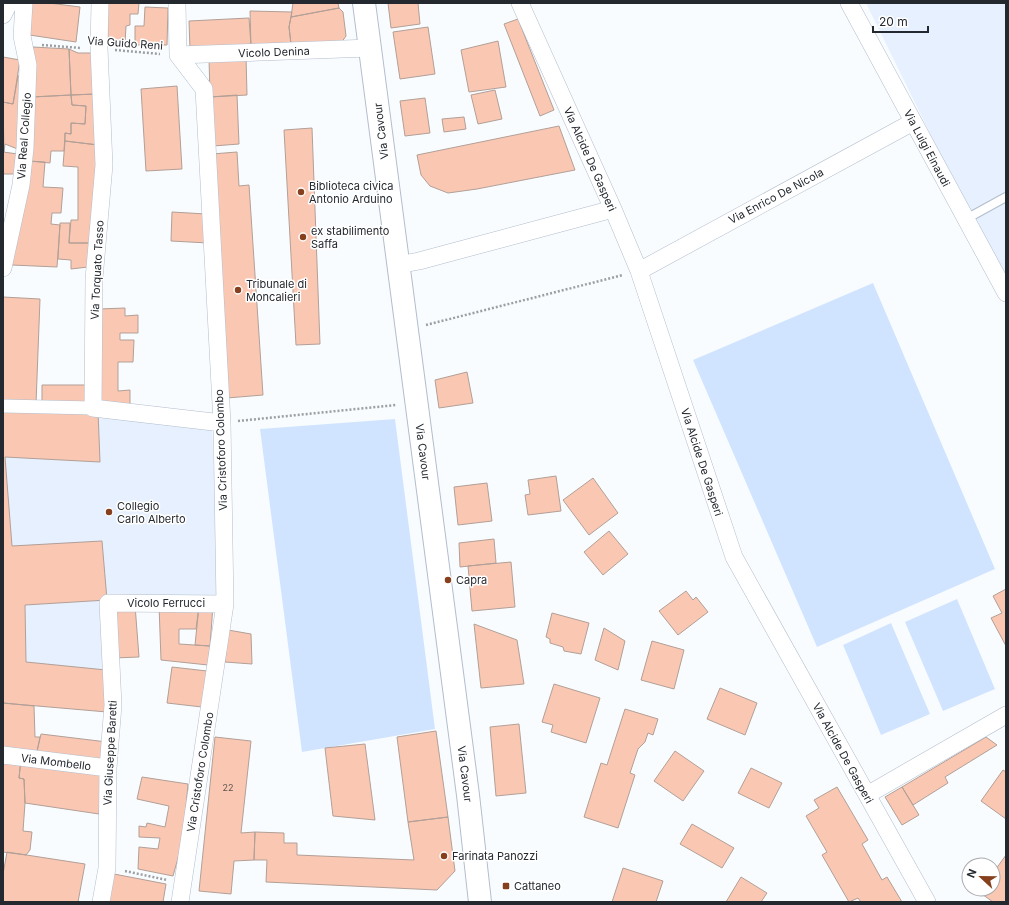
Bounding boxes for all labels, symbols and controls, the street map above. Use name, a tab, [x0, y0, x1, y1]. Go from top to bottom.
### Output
scale bar	[873, 8, 928, 34]
text: 20 m	[879, 14, 908, 29]
street label: Via Guido Reni	[87, 33, 163, 53]
street label: Vicolo Denina	[238, 44, 310, 60]
street label: Via Real Collegio	[14, 92, 34, 180]
street label: Via Cavour	[371, 102, 391, 160]
street label: Via Alcide De Gasperi	[561, 105, 619, 213]
street label: Via Luigi Einaudi	[901, 107, 953, 189]
street label: Via Enrico De Nicola	[726, 165, 826, 227]
place label: Biblioteca civica Antonio Arduino	[309, 179, 393, 206]
marker: Biblioteca civica Antonio Arduino	[296, 187, 306, 197]
street label: Via Torquato Tasso	[87, 220, 107, 320]
place label: ex stabilimento Saffa	[311, 224, 390, 251]
marker: ex stabilimento Saffa	[298, 232, 308, 242]
place label: Tribunale di Moncalieri	[246, 277, 307, 304]
marker: Tribunale di Moncalieri	[233, 285, 243, 295]
street label: Via Cristoforo Colombo	[212, 389, 230, 511]
street label: Via Alcide De Gasperi	[678, 406, 726, 518]
street label: Via Cavour	[413, 423, 433, 481]
place label: Collegio Carlo Alberto	[117, 499, 186, 526]
marker: Collegio Carlo Alberto	[104, 507, 114, 517]
place label: Capra	[456, 573, 487, 587]
marker: Capra	[443, 575, 453, 585]
street label: Vicolo Ferrucci	[127, 596, 205, 610]
street label: Via Giuseppe Baretti	[100, 700, 120, 806]
street label: Via Alcide De Gasperi	[810, 700, 876, 806]
street label: Via Cristoforo Colombo	[184, 711, 216, 833]
street label: Via Cavour	[455, 745, 475, 803]
street label: Via Mombello	[20, 751, 92, 773]
house number: 22	[223, 782, 233, 793]
place label: Farinata Panozzi	[452, 849, 538, 863]
marker: Farinata Panozzi	[439, 851, 449, 861]
north arrow	[961, 857, 1001, 897]
text: N	[964, 867, 980, 880]
place label: Cattaneo	[514, 879, 561, 893]
marker: Cattaneo	[501, 881, 511, 891]

